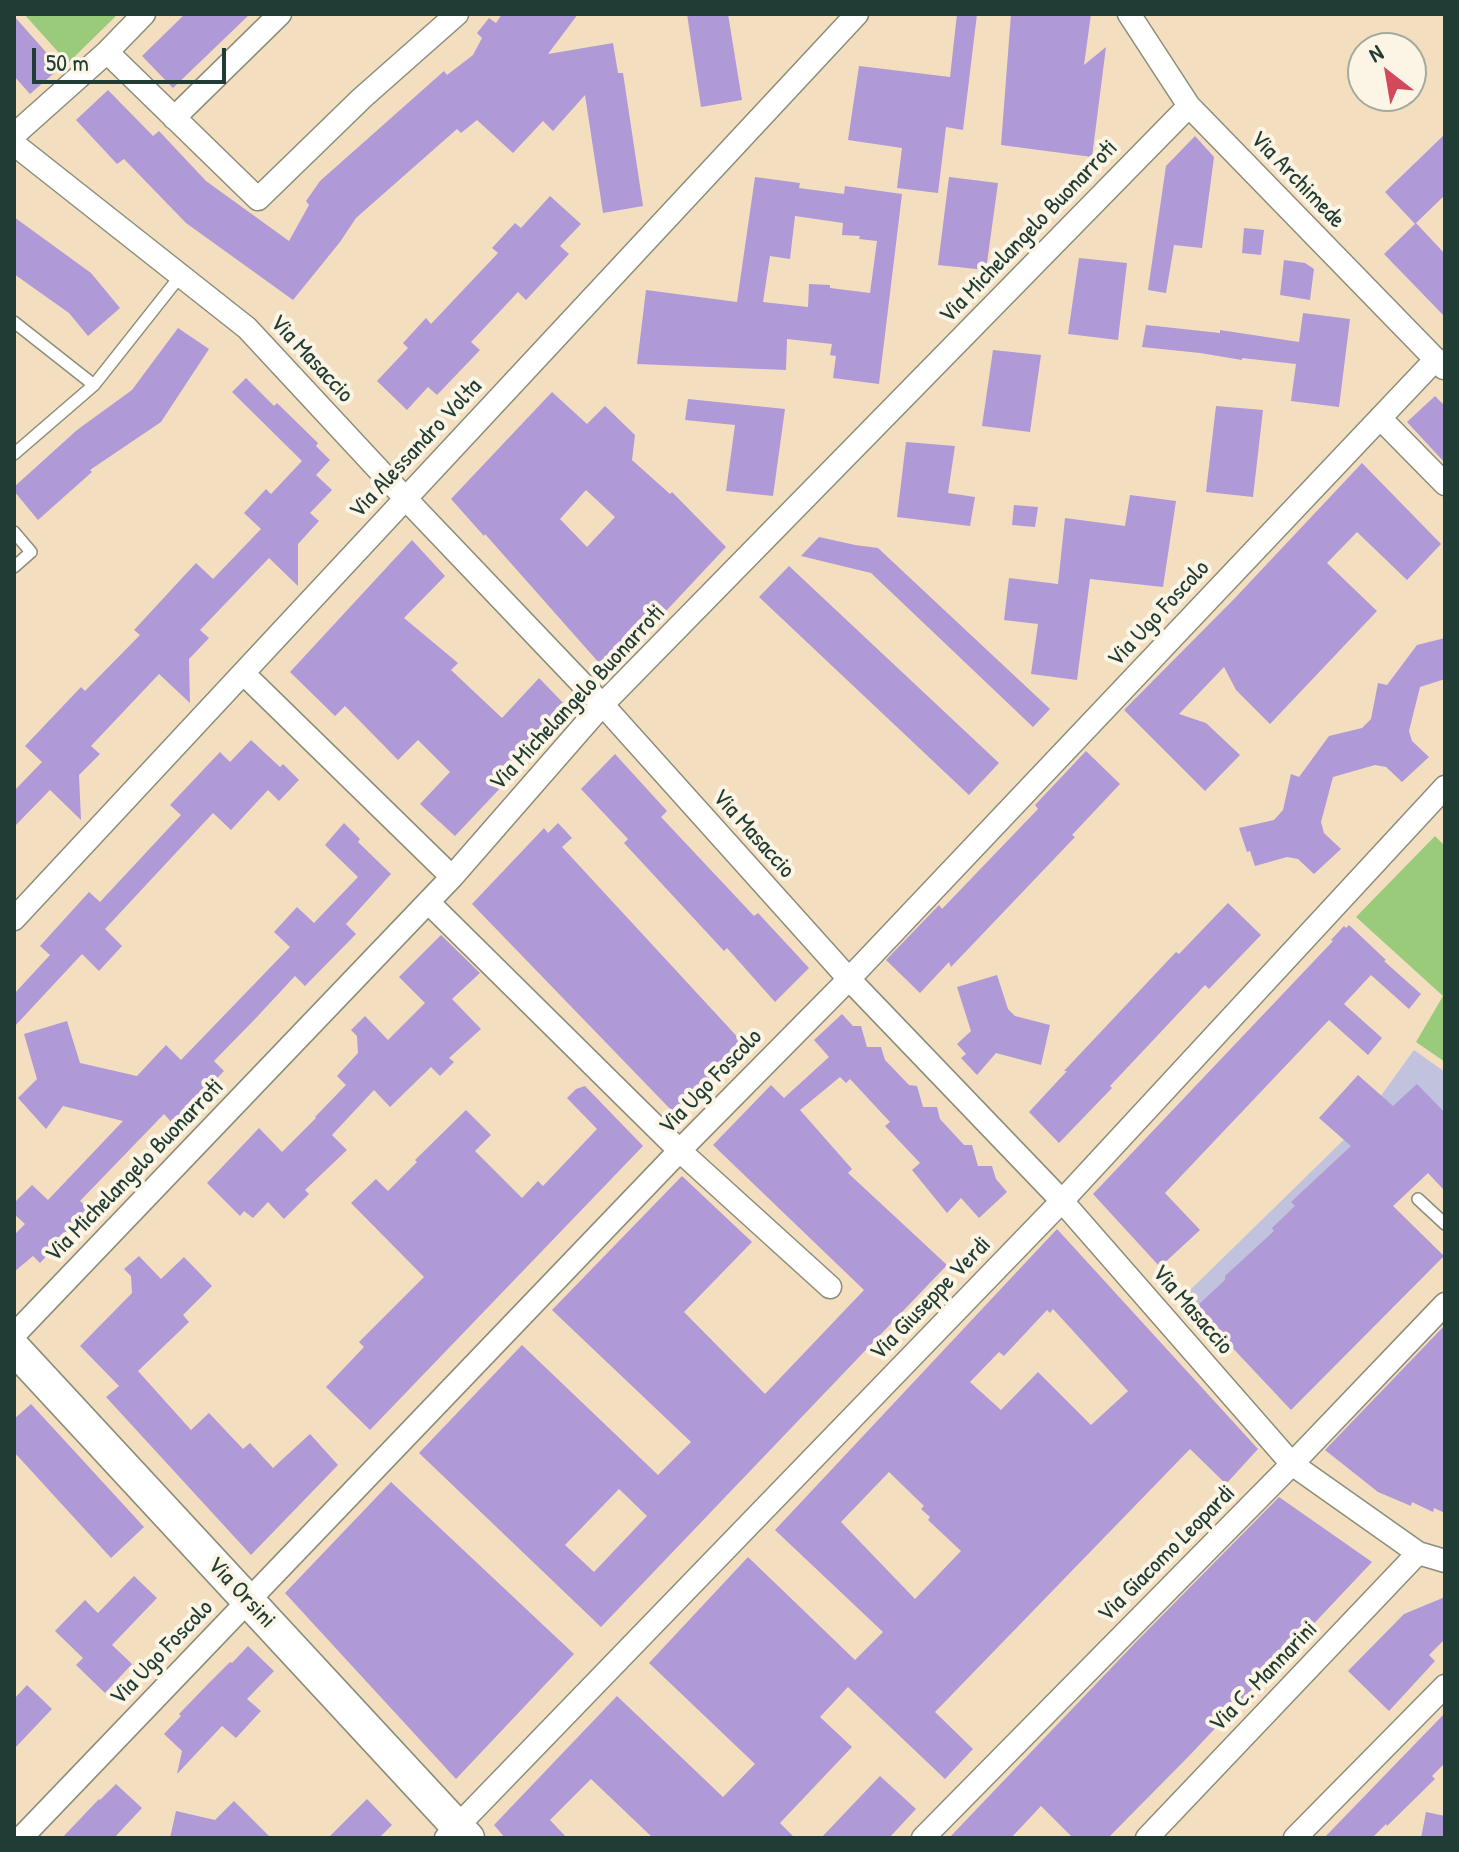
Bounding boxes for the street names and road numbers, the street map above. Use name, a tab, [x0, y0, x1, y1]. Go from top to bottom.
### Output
street label: Via Archimede	[1243, 125, 1351, 235]
street label: Via Michelangelo Buonarroti	[934, 134, 1124, 330]
street label: Via Masaccio	[263, 309, 359, 409]
street label: Via Alessandro Volta	[344, 373, 488, 525]
street label: Via Ugo Foscolo	[1102, 555, 1216, 673]
street label: Via Michelangelo Buonarroti	[484, 599, 672, 797]
street label: Via Masaccio	[706, 784, 800, 884]
street label: Via Ugo Foscolo	[653, 1023, 769, 1141]
street label: Via Michelangelo Buonarroti	[40, 1073, 230, 1269]
street label: Via Giuseppe Verdi	[864, 1231, 998, 1367]
street label: Via Masaccio	[1145, 1259, 1239, 1361]
street label: Via Giacomo Leopardi	[1092, 1479, 1242, 1629]
street label: Via Orsini	[201, 1551, 281, 1635]
street label: Via Ugo Foscolo	[104, 1594, 220, 1712]
street label: Via C. Mannarini	[1204, 1615, 1324, 1739]

